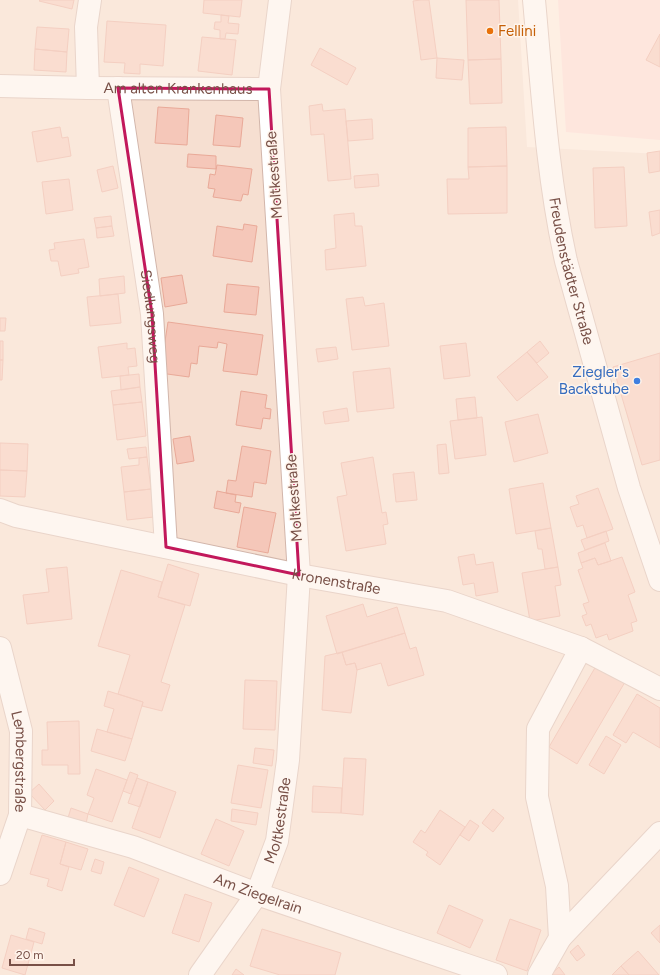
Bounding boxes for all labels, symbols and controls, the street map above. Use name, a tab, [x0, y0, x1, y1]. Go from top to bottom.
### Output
place label: Fellini	[498, 22, 536, 40]
marker: Fellini	[485, 26, 495, 36]
street label: Am alten Krankenhaus	[103, 79, 252, 98]
street label: Moltkestraße	[262, 131, 286, 219]
street label: Freudenstädter Straße	[545, 196, 598, 347]
street label: Siedlungsweg	[136, 269, 164, 364]
place label: Ziegler's Backstube	[559, 363, 629, 398]
marker: Ziegler's Backstube	[632, 376, 642, 386]
street label: Moltkestraße	[282, 454, 306, 542]
street label: Kronenstraße	[290, 565, 382, 598]
street label: Lembergstraße	[7, 709, 30, 812]
street label: Moltkestraße	[260, 776, 295, 866]
street label: Am Ziegelrain	[211, 869, 305, 918]
scale bar	[10, 941, 74, 967]
text: 20 m	[16, 948, 44, 962]

